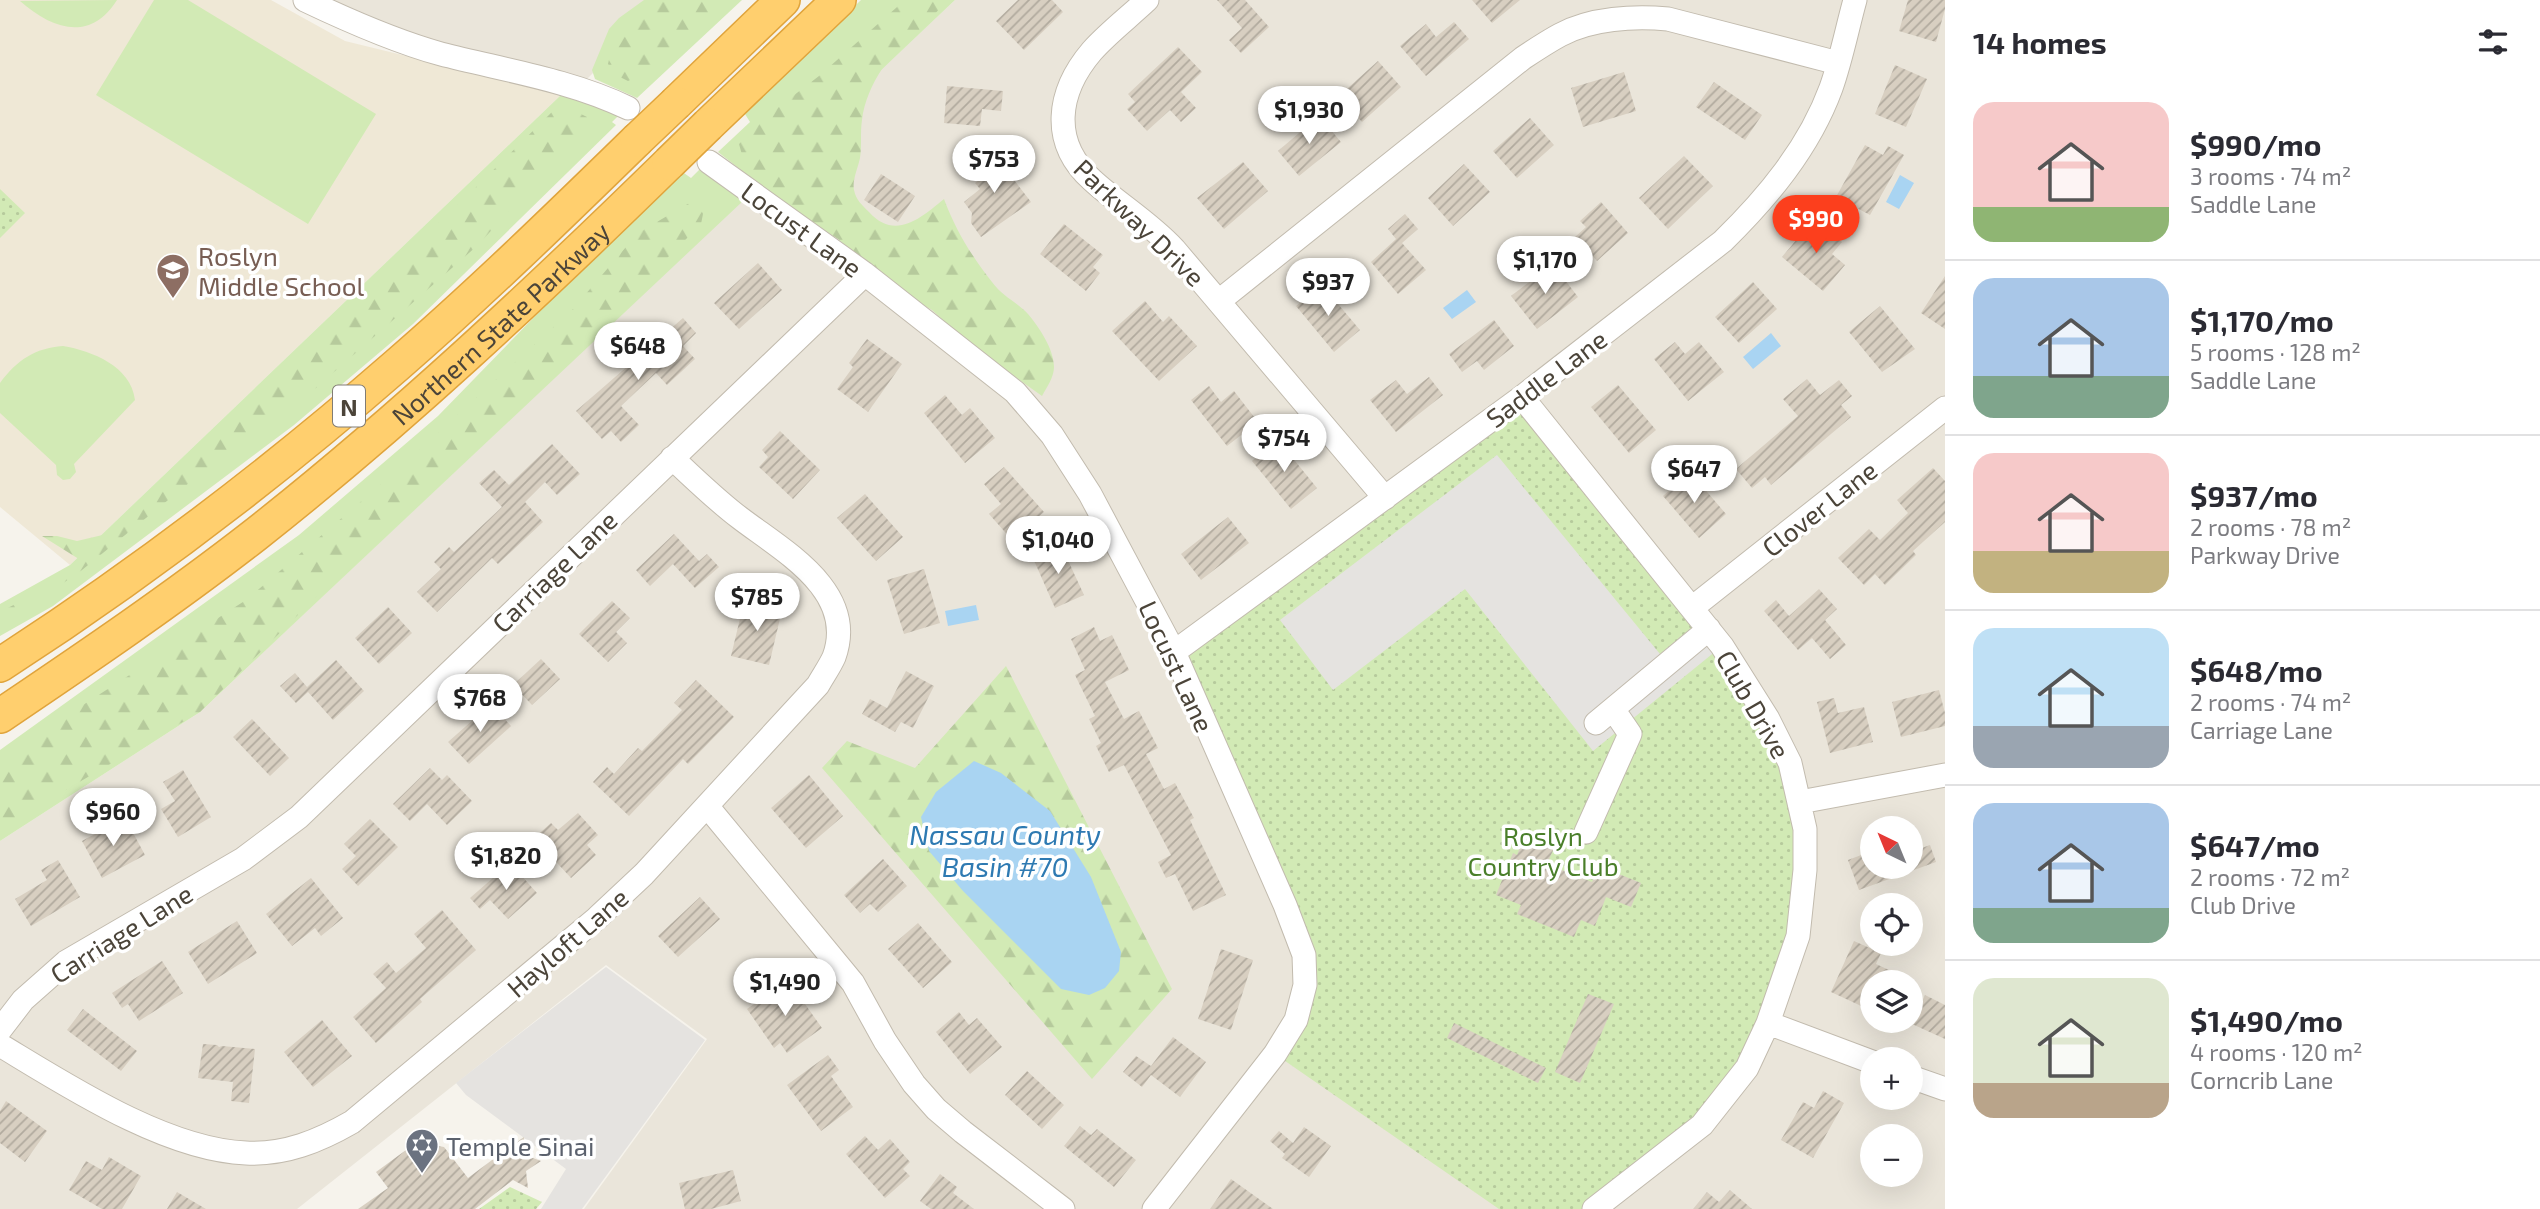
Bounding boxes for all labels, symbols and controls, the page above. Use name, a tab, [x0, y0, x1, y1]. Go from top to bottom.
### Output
icon: filters	[2474, 23, 2512, 61]
text: 14 homes	[1973, 24, 2107, 60]
pin: $1,930	[1252, 86, 1366, 146]
text: $1,930	[1274, 95, 1344, 123]
text: $990/mo	[2190, 126, 2321, 162]
icon: home	[2029, 130, 2113, 214]
pin: $753	[953, 136, 1035, 195]
text: $753	[968, 144, 1020, 172]
street label: Parkway Drive	[1068, 152, 1212, 292]
text: 3 rooms · 74 m²	[2190, 162, 2351, 190]
street label: Locust Lane	[736, 175, 868, 283]
text: Saddle Lane	[2190, 190, 2316, 218]
pin: $990	[1775, 196, 1857, 255]
text: $990	[1789, 204, 1844, 232]
street label: Northern State Parkway	[385, 214, 615, 430]
pin: $1,170	[1488, 236, 1602, 296]
place label: Roslyn Middle School	[198, 240, 364, 301]
text: $1,170	[1513, 245, 1577, 273]
school or university icon: Roslyn Middle School	[154, 251, 192, 300]
pin: $937	[1287, 258, 1369, 318]
text: $937	[1302, 267, 1354, 295]
text: $1,170/mo	[2190, 302, 2334, 338]
icon: home	[2029, 306, 2113, 390]
pin: $648	[597, 322, 679, 382]
street label: Saddle Lane	[1480, 323, 1612, 433]
text: $648	[610, 331, 666, 359]
text: 5 rooms · 128 m²	[2190, 338, 2361, 366]
text: Saddle Lane	[2190, 366, 2316, 394]
road number: N	[333, 386, 365, 426]
pin: $754	[1243, 414, 1325, 474]
text: $754	[1258, 423, 1310, 451]
pin: $647	[1653, 446, 1735, 505]
text: $647	[1667, 454, 1721, 482]
street label: Clover Lane	[1755, 454, 1883, 562]
text: $937/mo	[2190, 477, 2318, 513]
icon: home	[2029, 481, 2113, 565]
street label: Carriage Lane	[485, 504, 623, 638]
text: 2 rooms · 78 m²	[2190, 513, 2351, 541]
pin: $1,040	[1001, 516, 1115, 576]
text: $1,040	[1022, 525, 1094, 553]
text: Parkway Drive	[2190, 541, 2340, 569]
pin: $785	[716, 574, 798, 633]
text: $785	[731, 582, 783, 610]
street label: Locust Lane	[1133, 595, 1221, 737]
street label: Club Drive	[1711, 644, 1797, 764]
text: $648/mo	[2190, 652, 2323, 688]
icon: home	[2029, 656, 2113, 740]
pin: $768	[439, 674, 521, 734]
text: $768	[453, 683, 507, 711]
text: 2 rooms · 74 m²	[2190, 688, 2351, 716]
text: Carriage Lane	[2190, 716, 2333, 744]
pin: $960	[72, 788, 154, 848]
text: $960	[86, 797, 141, 825]
north arrow	[1860, 816, 1923, 878]
map controls	[1860, 816, 1923, 1187]
water label: Nassau County Basin #70	[909, 817, 1101, 883]
park label: Roslyn Country Club	[1467, 820, 1619, 881]
text: $647/mo	[2190, 827, 2320, 863]
icon: home	[2029, 831, 2113, 915]
pin: $1,820	[449, 832, 563, 892]
text: $1,820	[470, 841, 542, 869]
text: 2 rooms · 72 m²	[2190, 863, 2350, 891]
street label: Carriage Lane	[44, 877, 198, 989]
street label: Hayloft Lane	[500, 881, 634, 1003]
text: Club Drive	[2190, 891, 2296, 919]
button: locate	[1860, 893, 1923, 956]
pin: $1,490	[728, 958, 842, 1018]
text: $1,490	[749, 967, 821, 995]
button: layers	[1860, 970, 1923, 1033]
text: $1,490/mo	[2190, 1002, 2343, 1038]
icon: home	[2029, 1006, 2113, 1090]
text: 4 rooms · 120 m²	[2190, 1038, 2363, 1066]
button: +	[1860, 1047, 1923, 1110]
text: Corncrib Lane	[2190, 1066, 2333, 1094]
button: −	[1860, 1124, 1923, 1187]
synagogue icon: Temple Sinai	[403, 1126, 441, 1175]
place label: Temple Sinai	[446, 1130, 594, 1161]

